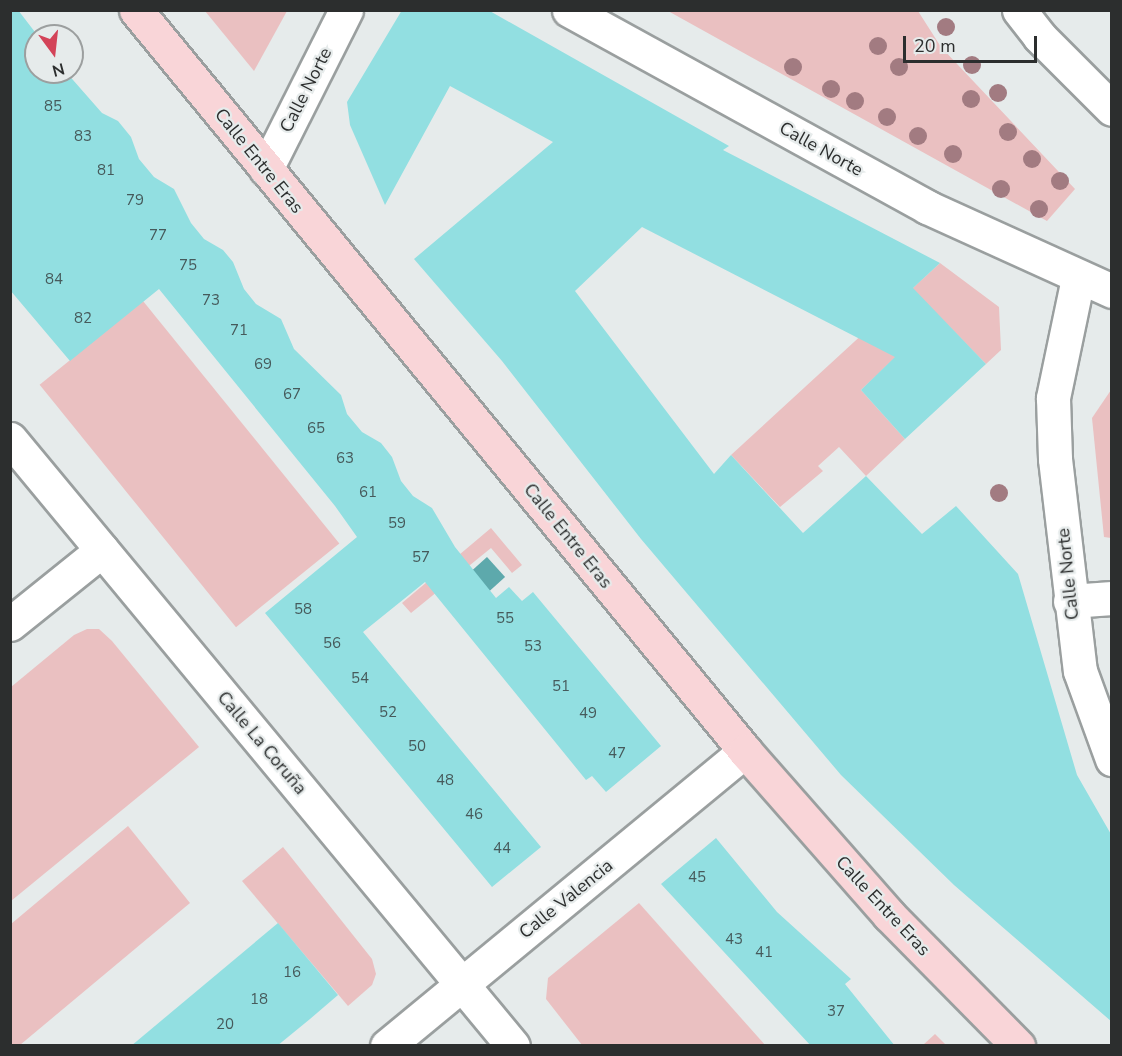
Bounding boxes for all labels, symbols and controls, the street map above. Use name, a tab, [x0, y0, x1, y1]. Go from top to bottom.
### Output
north arrow	[24, 24, 84, 84]
scale bar	[906, 24, 1040, 62]
text: 20 m	[914, 34, 956, 58]
street label: Calle Norte	[275, 44, 337, 136]
text: N	[50, 57, 67, 82]
house number: 85	[44, 98, 62, 116]
street label: Calle Entre Eras	[210, 104, 308, 218]
street label: Calle Norte	[775, 117, 867, 181]
house number: 83	[74, 128, 92, 146]
house number: 81	[97, 162, 115, 180]
house number: 79	[126, 192, 144, 210]
house number: 77	[149, 227, 167, 245]
house number: 75	[179, 257, 197, 275]
house number: 84	[45, 271, 63, 289]
house number: 73	[202, 292, 220, 310]
house number: 82	[74, 310, 92, 328]
house number: 71	[230, 322, 248, 340]
house number: 69	[254, 356, 272, 374]
house number: 67	[283, 386, 301, 404]
house number: 65	[307, 420, 325, 438]
house number: 63	[336, 450, 354, 468]
street label: Calle Entre Eras	[519, 479, 617, 593]
house number: 61	[359, 484, 377, 502]
house number: 59	[388, 515, 406, 533]
street label: Calle Norte	[1052, 527, 1084, 621]
house number: 57	[412, 549, 430, 567]
house number: 58	[294, 601, 312, 619]
house number: 55	[496, 610, 514, 628]
house number: 56	[323, 635, 341, 653]
house number: 53	[524, 638, 542, 656]
house number: 54	[351, 670, 369, 688]
house number: 51	[552, 678, 570, 696]
street label: Calle La Coruña	[213, 687, 311, 799]
house number: 52	[379, 704, 397, 722]
house number: 49	[579, 705, 597, 723]
house number: 50	[408, 738, 426, 756]
house number: 47	[608, 745, 626, 763]
house number: 48	[436, 772, 454, 790]
house number: 46	[465, 806, 483, 824]
house number: 44	[493, 840, 511, 858]
street label: Calle Entre Eras	[831, 852, 935, 960]
street label: Calle Valencia	[515, 855, 617, 943]
house number: 45	[688, 869, 706, 887]
house number: 43	[725, 931, 743, 949]
house number: 41	[755, 944, 773, 962]
house number: 16	[283, 964, 301, 982]
house number: 18	[250, 991, 268, 1009]
house number: 37	[827, 1003, 845, 1021]
house number: 20	[216, 1016, 234, 1034]

